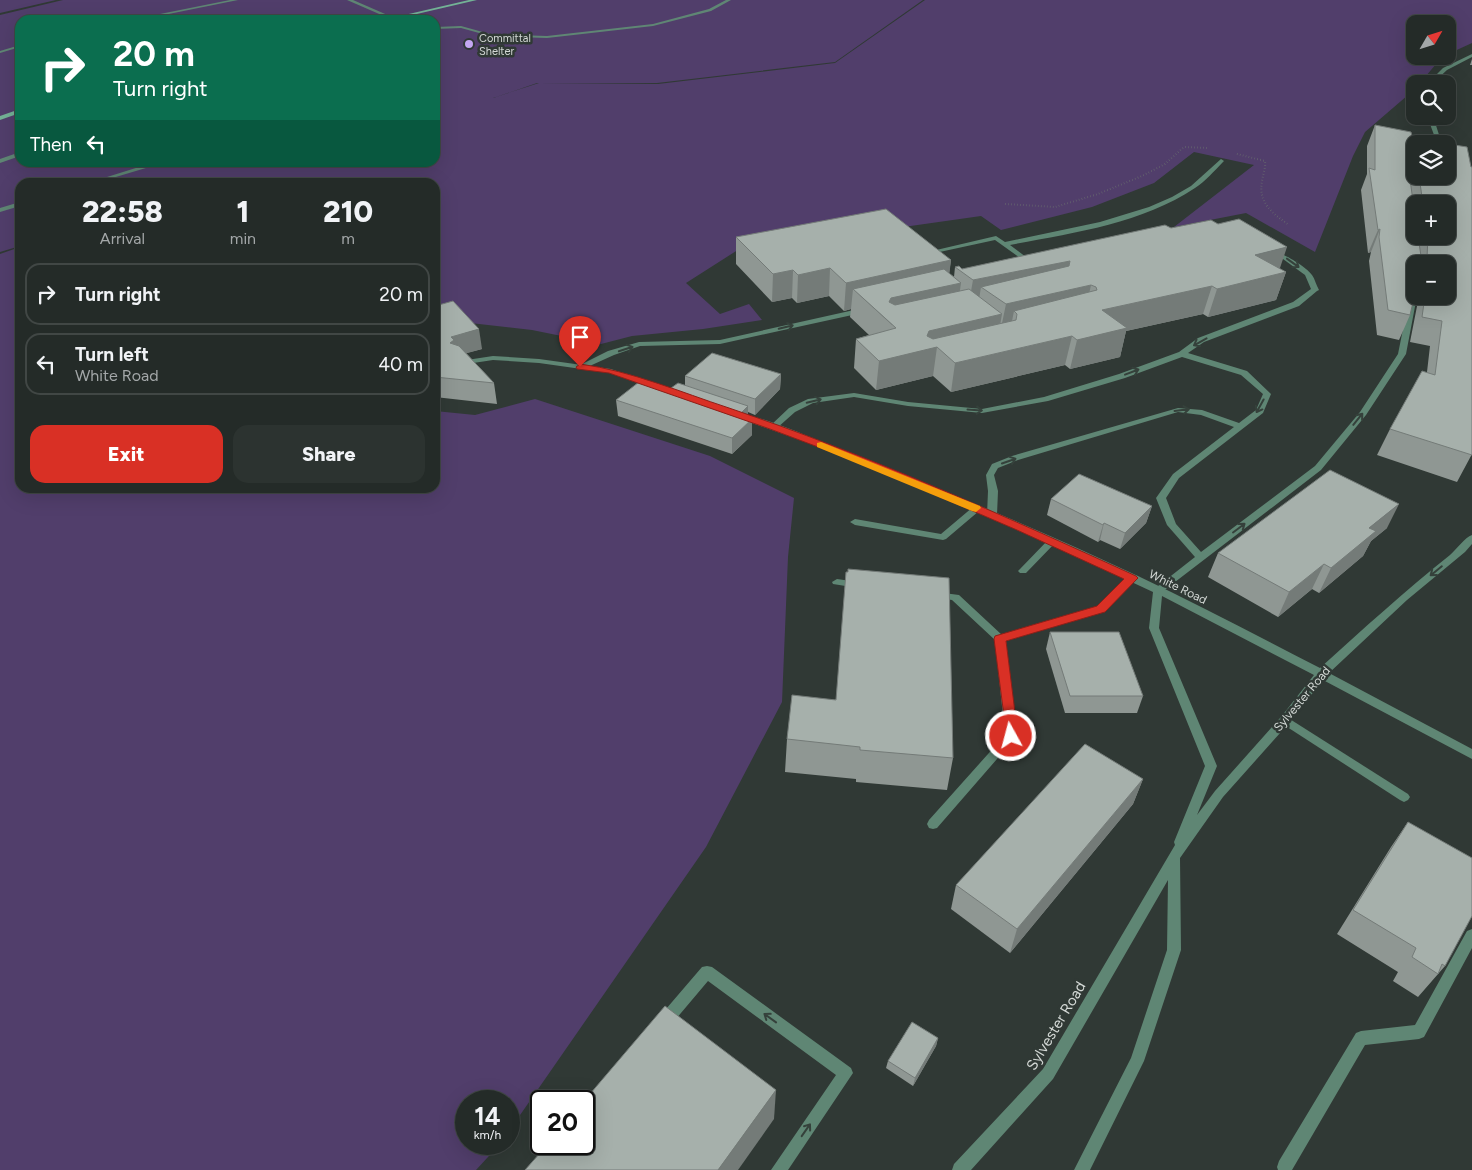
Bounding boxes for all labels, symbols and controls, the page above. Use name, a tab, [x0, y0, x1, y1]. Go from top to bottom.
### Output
north arrow	[1406, 15, 1456, 65]
map controls	[1406, 15, 1456, 305]
place label: Committal Shelter	[479, 32, 531, 58]
text: 20 m	[113, 33, 195, 75]
icon: right	[30, 35, 95, 100]
marker: Committal Shelter	[463, 38, 475, 50]
text: Turn right	[113, 75, 208, 102]
button: search	[1406, 75, 1456, 125]
icon: left	[82, 130, 110, 158]
text: Then	[30, 133, 72, 156]
button: layers	[1406, 135, 1456, 185]
text: 22:58	[82, 193, 163, 230]
text: 1	[237, 193, 249, 230]
text: 210	[323, 193, 373, 230]
button: +	[1406, 195, 1456, 245]
text: Arrival	[100, 229, 145, 248]
text: min	[230, 229, 256, 248]
text: m	[341, 229, 355, 248]
button: −	[1406, 255, 1456, 305]
one-way arrow	[1286, 258, 1300, 268]
icon: right	[32, 280, 60, 308]
text: Turn right	[75, 283, 161, 306]
text: 20 m	[379, 283, 423, 306]
pin	[559, 316, 601, 367]
one-way arrow	[777, 322, 793, 331]
icon: arrive	[566, 323, 594, 351]
one-way arrow	[1194, 337, 1208, 347]
text: Turn left	[75, 343, 149, 366]
one-way arrow	[617, 343, 633, 353]
icon: left	[32, 350, 60, 378]
text: 40 m	[378, 353, 423, 376]
text: White Road	[75, 366, 159, 385]
one-way arrow	[1124, 367, 1139, 376]
one-way arrow	[806, 396, 822, 405]
one-way arrow	[1255, 398, 1265, 412]
one-way arrow	[1174, 405, 1190, 415]
one-way arrow	[967, 406, 983, 415]
one-way arrow	[1352, 413, 1363, 426]
button: Exit	[30, 425, 223, 483]
button: Share	[233, 425, 425, 483]
one-way arrow	[1001, 455, 1017, 465]
one-way arrow	[1232, 522, 1245, 533]
one-way arrow	[1430, 565, 1443, 576]
street label: White Road	[1147, 567, 1209, 607]
street label: Sylvester Road	[1271, 664, 1333, 734]
position arrow	[984, 709, 1036, 761]
street label: Sylvester Road	[1022, 978, 1090, 1074]
one-way arrow	[763, 1013, 777, 1023]
speed limit sign: 20	[530, 1090, 595, 1155]
text: 14	[474, 1101, 501, 1131]
one-way arrow	[801, 1123, 811, 1137]
text: km/h	[474, 1128, 501, 1142]

